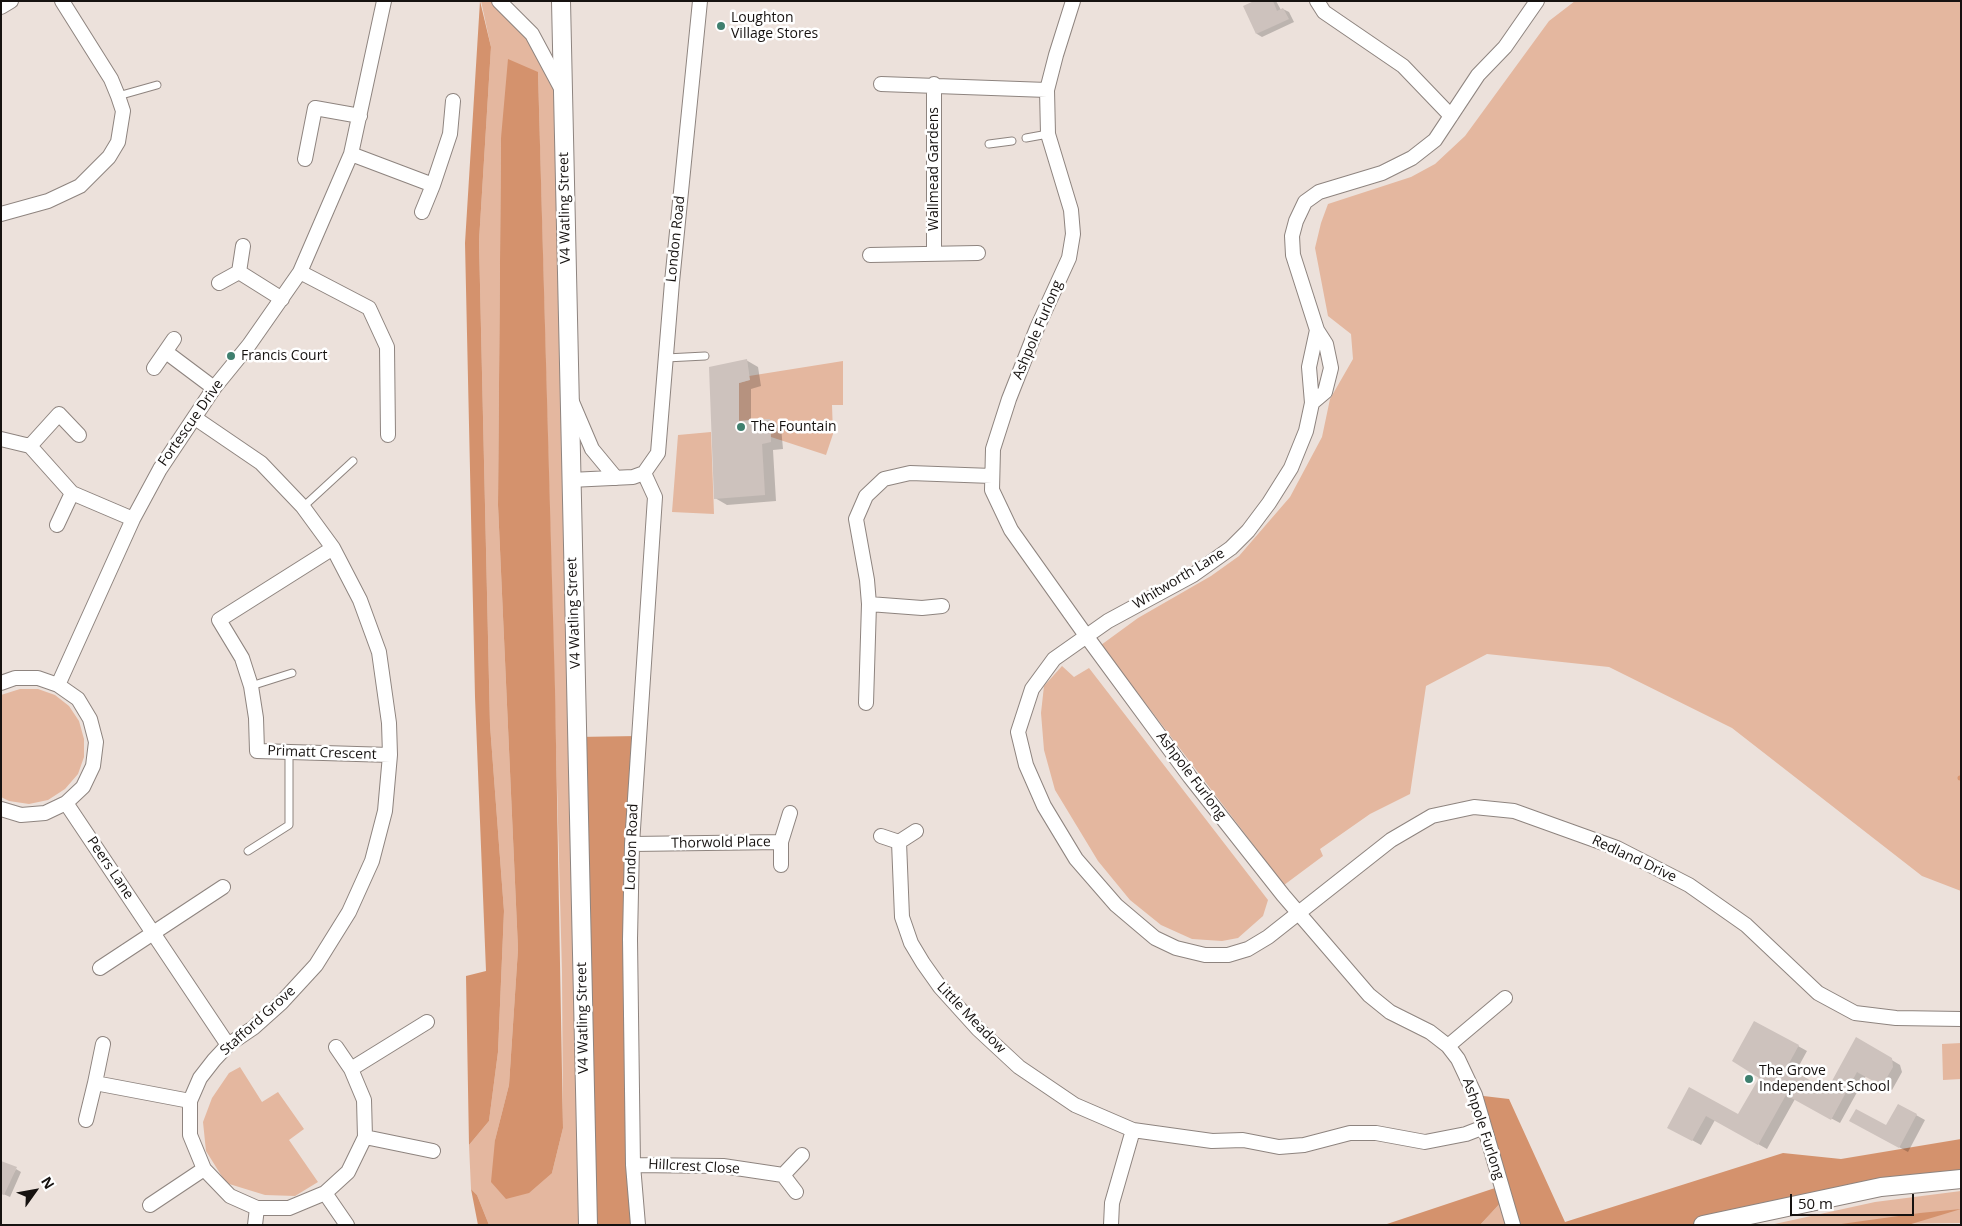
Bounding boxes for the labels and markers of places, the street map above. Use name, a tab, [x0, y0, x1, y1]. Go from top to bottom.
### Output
place label: Loughton Village Stores	[731, 10, 818, 42]
marker: Loughton Village Stores	[715, 20, 727, 32]
place label: Francis Court	[241, 348, 327, 364]
marker: Francis Court	[225, 350, 237, 362]
place label: The Fountain	[751, 419, 837, 435]
marker: The Fountain	[735, 421, 747, 433]
place label: The Grove Independent School	[1759, 1063, 1890, 1096]
marker: The Grove Independent School	[1743, 1073, 1755, 1085]

